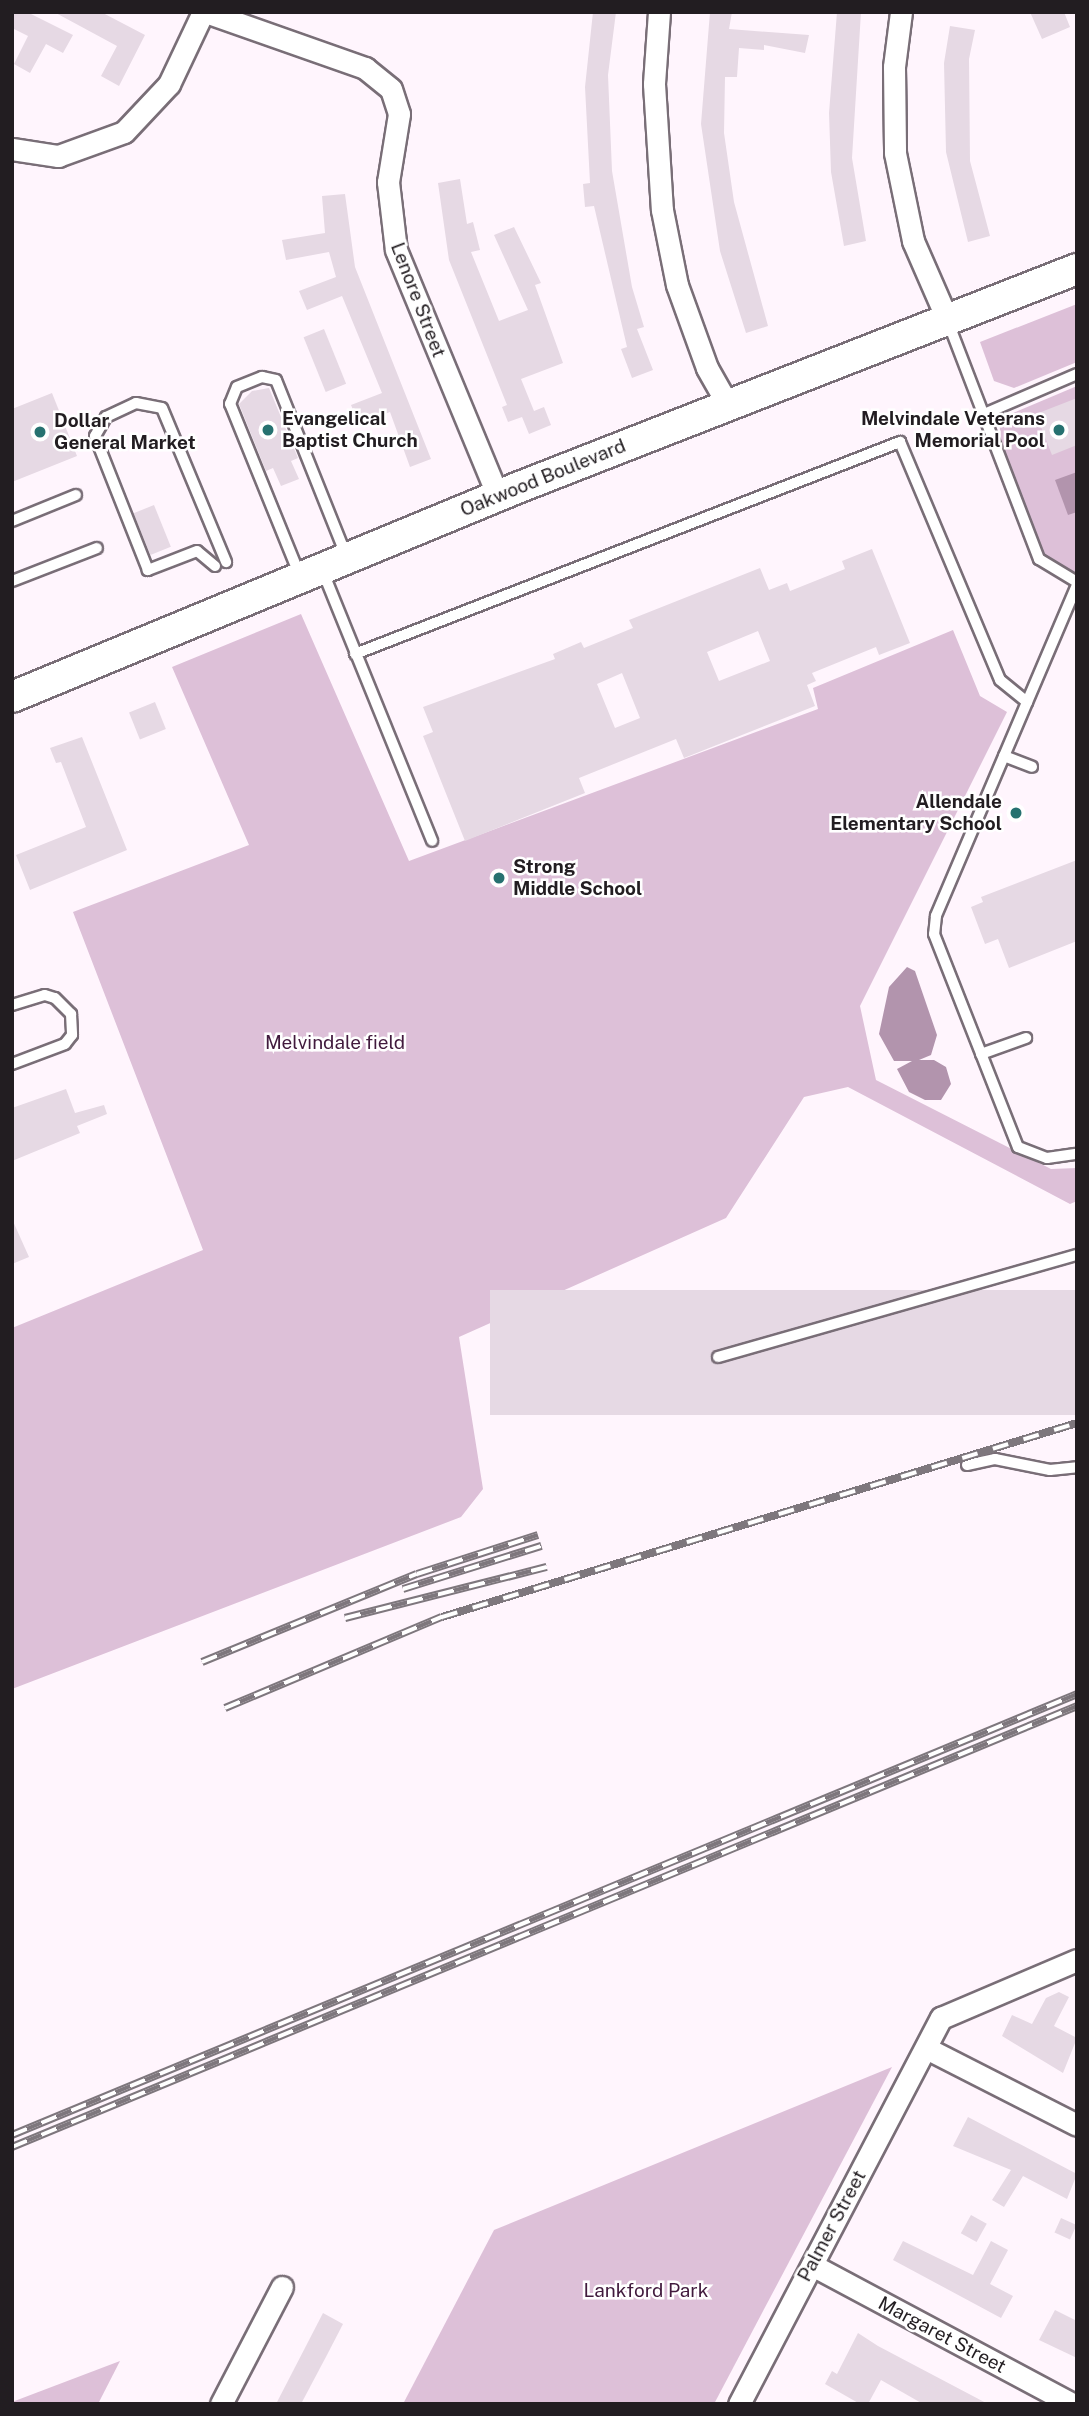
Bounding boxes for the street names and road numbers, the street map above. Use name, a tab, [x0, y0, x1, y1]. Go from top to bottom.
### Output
street label: Lenore Street	[386, 239, 450, 361]
street label: Oakwood Boulevard	[457, 434, 629, 522]
street label: Palmer Street	[793, 2166, 871, 2286]
street label: Margaret Street	[874, 2292, 1010, 2378]

